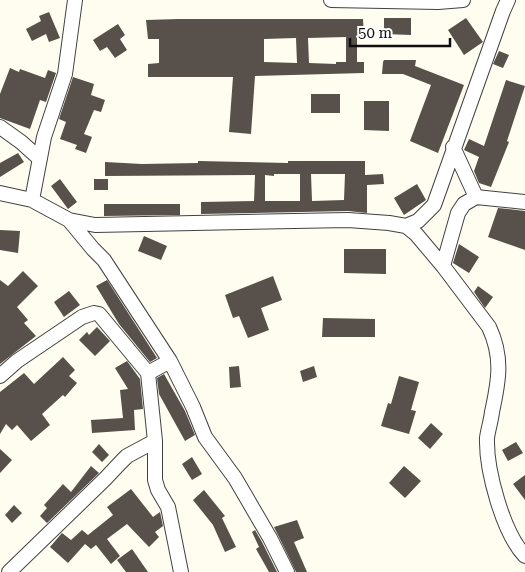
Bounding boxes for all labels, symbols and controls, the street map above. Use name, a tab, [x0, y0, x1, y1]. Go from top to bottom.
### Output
scale bar	[350, 15, 450, 47]
text: 50 m	[358, 24, 393, 42]

